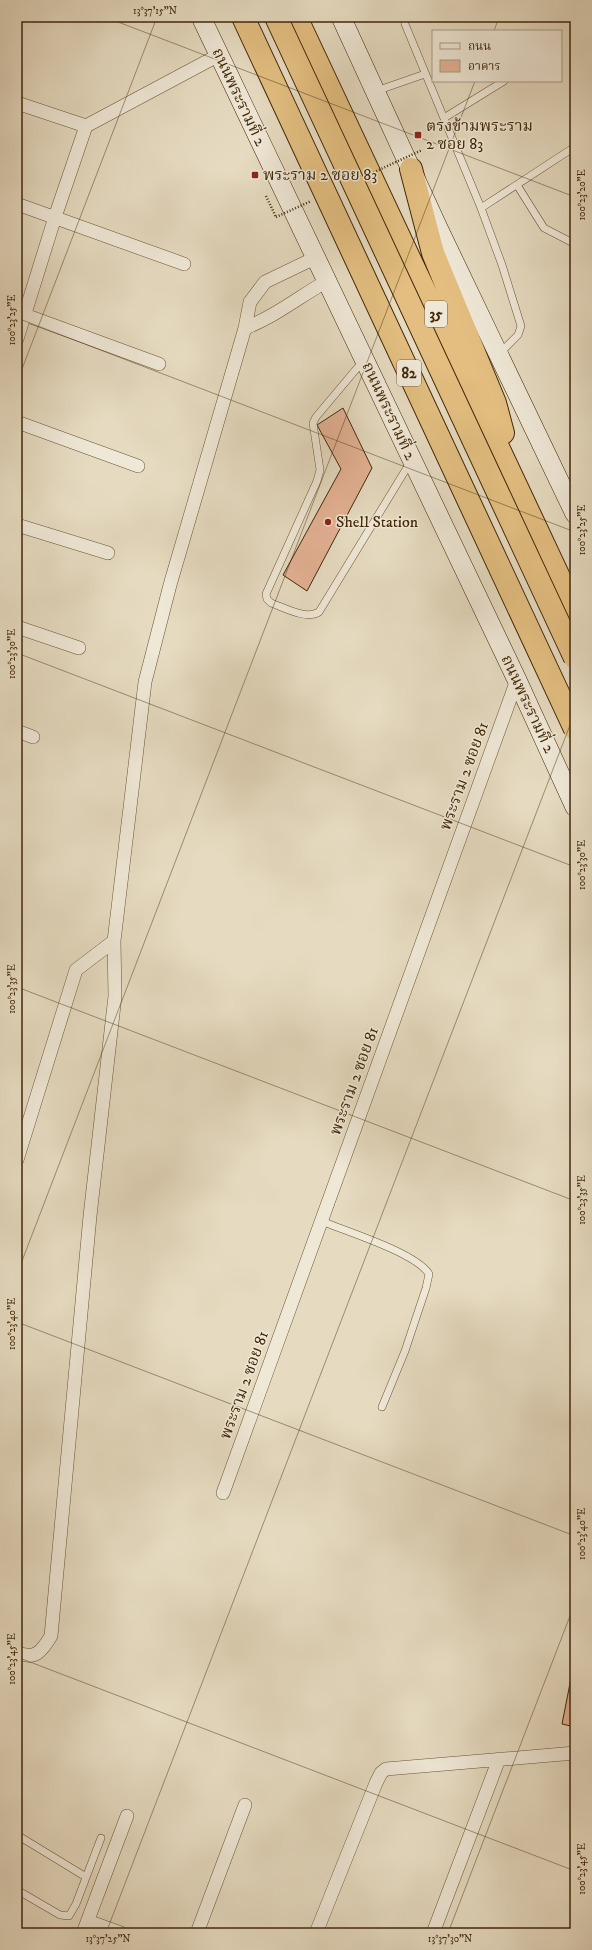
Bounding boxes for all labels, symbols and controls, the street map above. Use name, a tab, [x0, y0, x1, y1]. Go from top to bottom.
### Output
text: 13°37'15"N	[133, 5, 177, 17]
legend	[432, 30, 562, 82]
text: ถนน	[468, 39, 491, 54]
street label: ถนนพระรามที่ 2	[208, 44, 272, 149]
text: อาคาร	[468, 59, 500, 74]
place label: ตรงข้ามพระราม 2 ซอย 83	[426, 116, 533, 154]
marker: ตรงข้ามพระราม 2 ซอย 83	[413, 130, 423, 140]
place label: พระราม 2 ซอย 83	[263, 165, 377, 185]
text: 100°23'20"E	[576, 169, 588, 221]
marker: พระราม 2 ซอย 83	[250, 170, 260, 180]
text: 100°23'25"E	[6, 295, 18, 345]
road number: 35	[425, 301, 447, 327]
street label: ถนนพระรามที่ 2	[358, 358, 422, 463]
road number: 82	[397, 360, 421, 386]
text: 100°23'25"E	[576, 505, 588, 555]
place label: Shell Station	[336, 512, 419, 532]
marker: Shell Station	[323, 517, 333, 527]
text: 100°23'30"E	[6, 629, 18, 679]
street label: ถนนพระรามที่ 2	[497, 651, 561, 756]
street label: พระราม 2 ซอย 81	[435, 719, 493, 833]
text: 100°23'30"E	[576, 840, 588, 890]
text: 100°23'35"E	[6, 964, 18, 1014]
street label: พระราม 2 ซอย 81	[325, 1024, 383, 1138]
text: 100°23'35"E	[576, 1175, 588, 1225]
text: 100°23'40"E	[6, 1298, 18, 1350]
street label: พระราม 2 ซอย 81	[215, 1328, 273, 1442]
text: 100°23'40"E	[576, 1508, 588, 1560]
text: 100°23'45"E	[6, 1633, 18, 1685]
text: 100°23'45"E	[576, 1843, 588, 1895]
text: 13°37'25"N	[85, 1933, 131, 1945]
text: 13°37'30"N	[428, 1933, 472, 1945]

